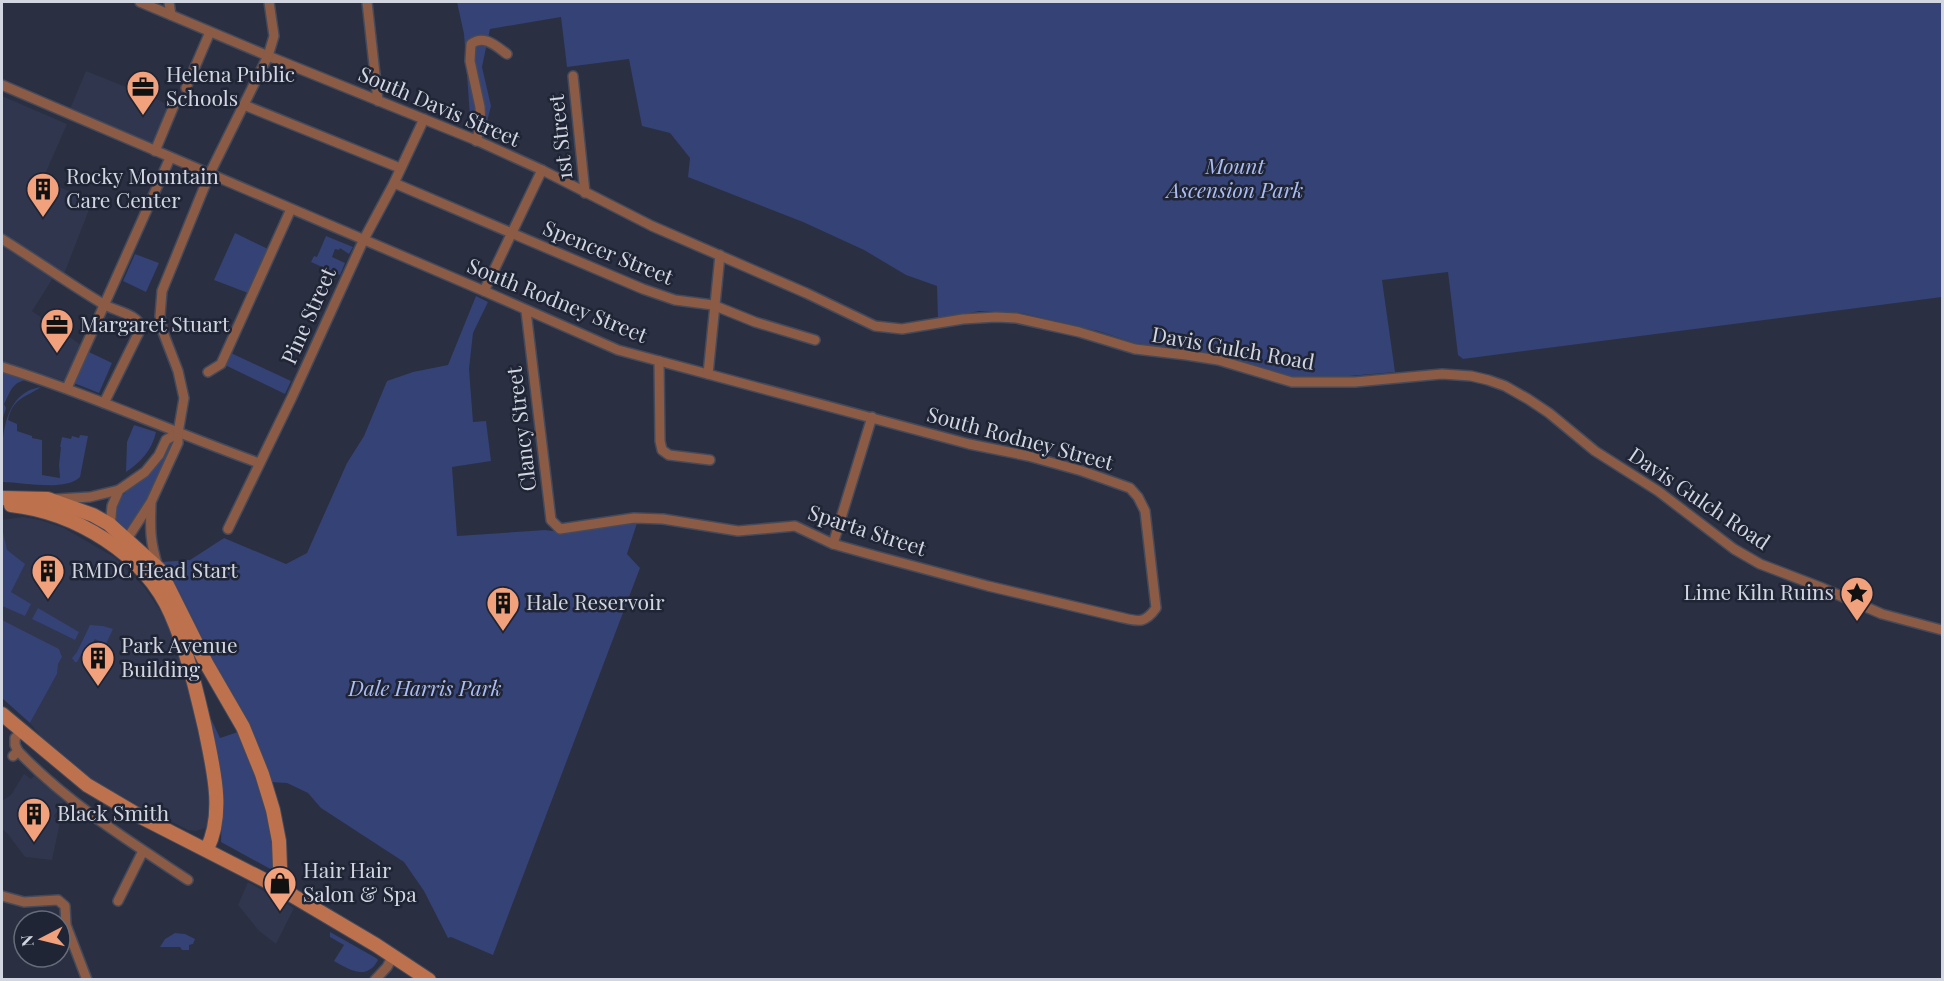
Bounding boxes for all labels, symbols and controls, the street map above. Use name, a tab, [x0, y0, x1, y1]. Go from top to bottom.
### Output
street label: South Davis Street	[355, 58, 525, 152]
place label: Helena Public Schools	[166, 59, 295, 111]
office icon: Helena Public Schools	[125, 69, 161, 116]
street label: 1st Street	[541, 92, 577, 181]
park label: Mount Ascension Park	[1165, 151, 1303, 203]
place label: Rocky Mountain Care Center	[66, 161, 219, 213]
building icon: Rocky Mountain Care Center	[25, 171, 61, 218]
street label: Spencer Street	[540, 212, 679, 290]
street label: South Rodney Street	[464, 250, 653, 348]
street label: Pine Street	[273, 262, 341, 368]
office icon: Margaret Stuart	[39, 307, 75, 354]
place label: Margaret Stuart	[80, 309, 230, 337]
street label: Davis Gulch Road	[1150, 319, 1317, 375]
street label: Clancy Street	[498, 365, 542, 493]
street label: South Rodney Street	[924, 399, 1117, 476]
street label: Davis Gulch Road	[1624, 440, 1776, 555]
street label: Sparta Street	[805, 497, 931, 562]
building icon: RMDC Head Start	[30, 553, 66, 600]
place label: RMDC Head Start	[71, 555, 238, 583]
place icon: Lime Kiln Ruins	[1839, 575, 1875, 622]
place label: Lime Kiln Ruins	[1683, 577, 1834, 605]
building icon: Hale Reservoir	[485, 585, 521, 632]
place label: Hale Reservoir	[526, 587, 665, 615]
place label: Park Avenue Building	[121, 630, 238, 682]
building icon: Park Avenue Building	[80, 640, 116, 687]
park label: Dale Harris Park	[347, 673, 502, 701]
building icon: Black Smith	[16, 796, 52, 843]
place label: Black Smith	[57, 798, 170, 826]
place label: Hair Hair Salon & Spa	[303, 855, 417, 907]
shop icon: Hair Hair Salon & Spa	[262, 865, 298, 912]
north arrow	[12, 909, 72, 969]
text: N	[15, 933, 38, 948]

